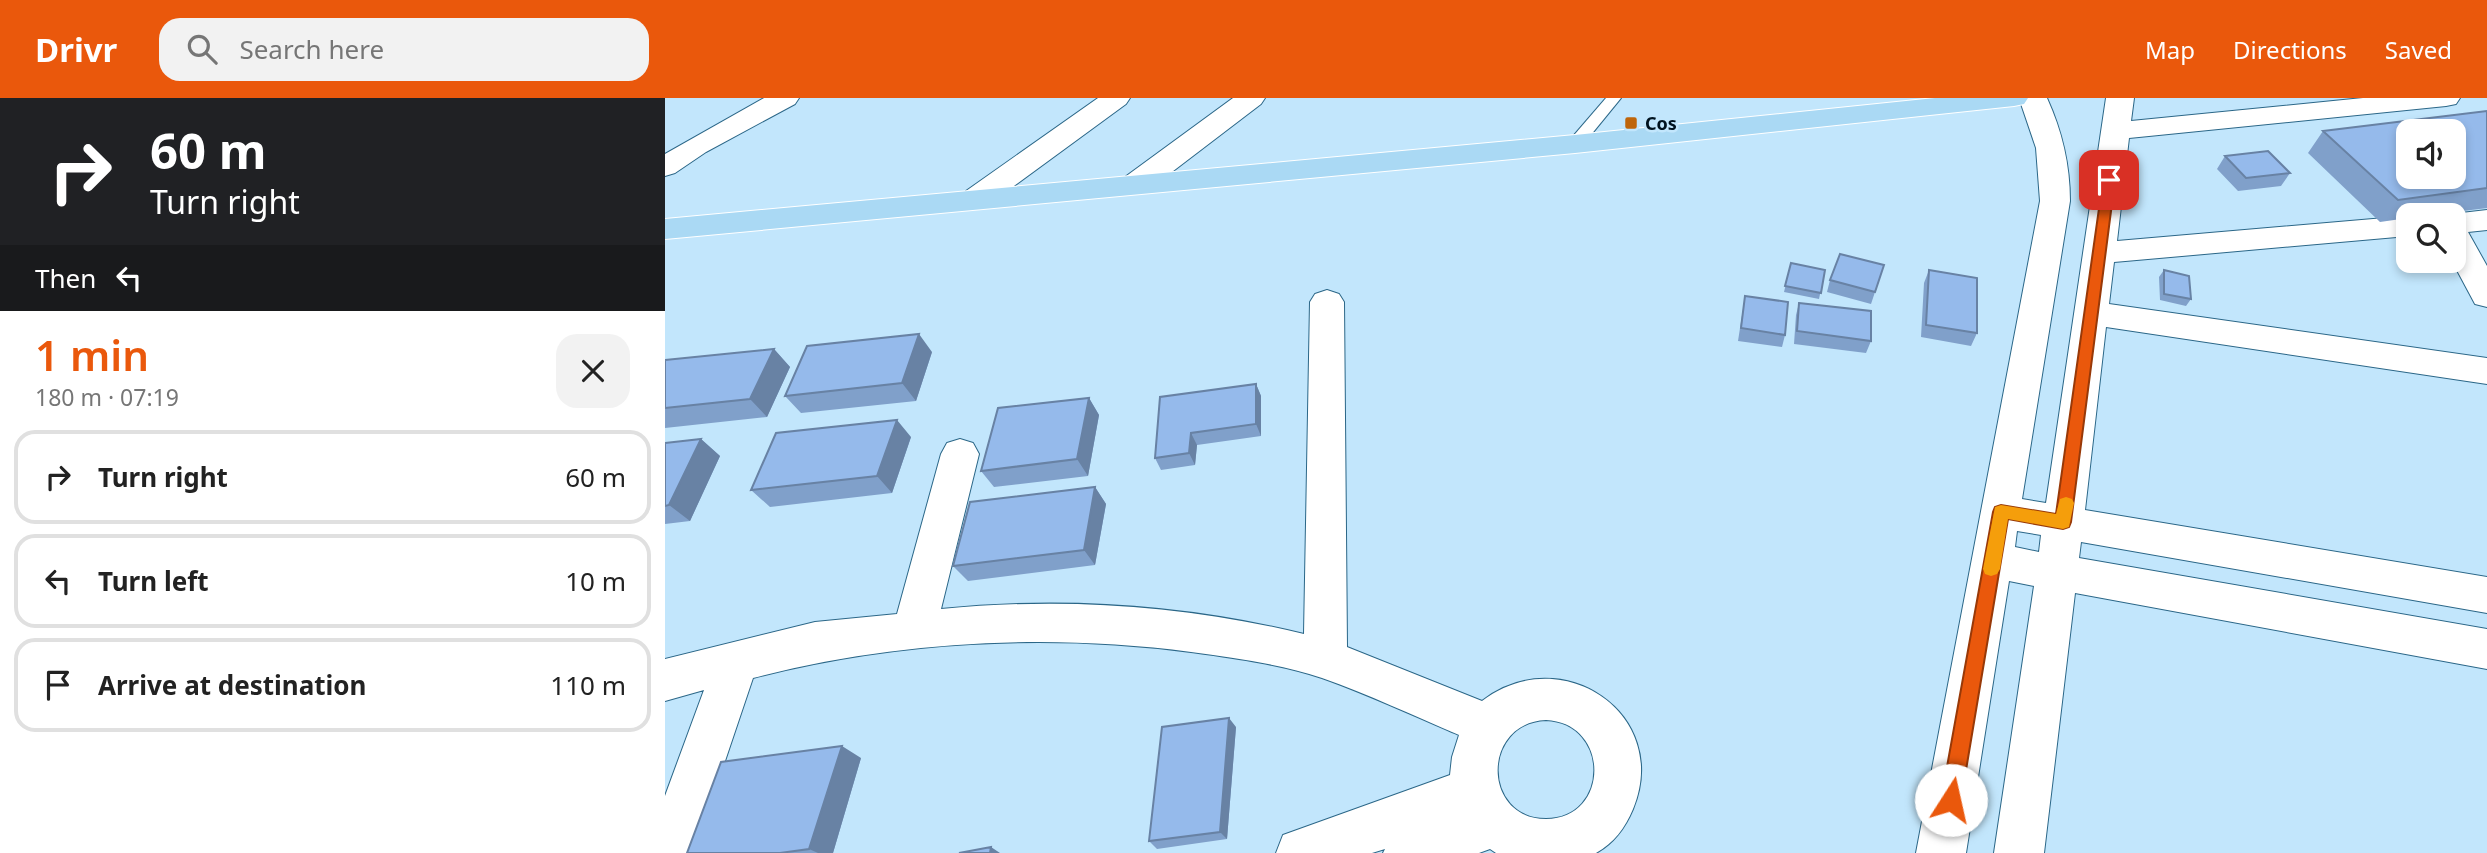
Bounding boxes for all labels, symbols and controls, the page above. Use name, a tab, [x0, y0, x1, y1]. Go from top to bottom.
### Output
search box	[159, 18, 649, 81]
text: Drivr	[35, 27, 117, 72]
icon: search	[183, 30, 221, 68]
text: Search here	[239, 31, 384, 67]
text: Map	[2145, 33, 2195, 66]
text: Directions	[2233, 33, 2347, 66]
text: Saved	[2385, 33, 2452, 66]
place label: Cos	[1645, 111, 1677, 135]
marker: Cos	[1623, 115, 1639, 131]
text: 60 m	[150, 117, 267, 183]
map controls	[2396, 119, 2466, 273]
button: sound	[2396, 119, 2466, 189]
icon: right	[35, 126, 126, 217]
pin	[2079, 150, 2139, 210]
icon: arrive	[2090, 161, 2128, 199]
text: Turn right	[150, 180, 300, 223]
button: search	[2396, 203, 2466, 273]
icon: left	[110, 259, 148, 297]
text: Then	[35, 260, 96, 296]
text: 1 min	[35, 326, 149, 383]
button: close	[556, 334, 630, 408]
text: 180 m · 07:19	[35, 381, 179, 413]
icon: right	[39, 458, 77, 496]
text: Turn right	[98, 459, 228, 495]
text: 60 m	[565, 459, 626, 495]
icon: left	[39, 562, 77, 600]
text: Turn left	[98, 563, 209, 599]
text: 10 m	[565, 563, 626, 599]
icon: arrive	[39, 666, 77, 704]
text: Arrive at destination	[98, 667, 367, 703]
text: 110 m	[550, 667, 626, 703]
position arrow	[1914, 763, 1988, 837]

